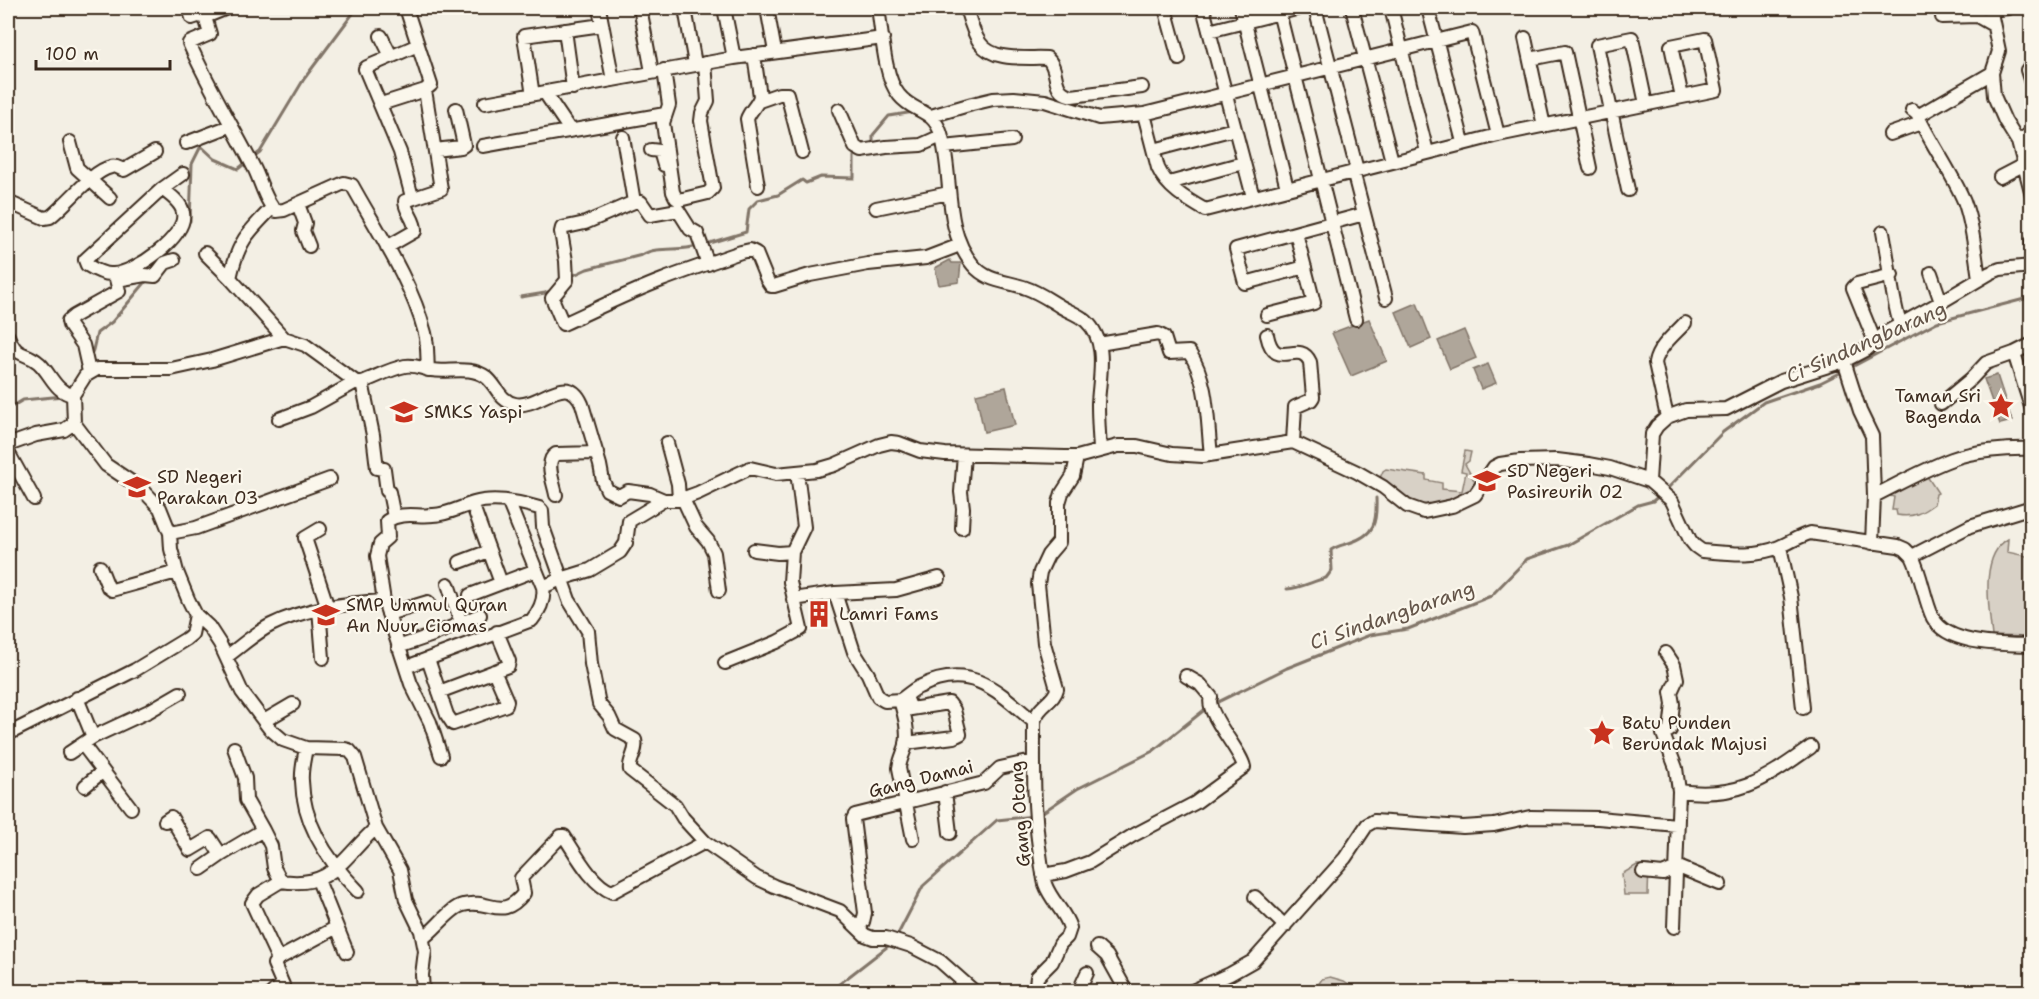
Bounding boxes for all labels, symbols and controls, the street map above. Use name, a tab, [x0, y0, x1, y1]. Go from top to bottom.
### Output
scale bar	[36, 33, 170, 71]
text: 100 m	[45, 42, 99, 66]
water label: Ci Sindangbarang	[1782, 295, 1950, 389]
place label: Taman Sri Bagenda	[1895, 384, 1981, 429]
place icon: Taman Sri Bagenda	[1986, 391, 2016, 421]
school or university icon: SMKS Yaspi	[389, 397, 419, 427]
place label: SMKS Yaspi	[424, 400, 523, 424]
place label: SD Negeri Pasireurih 02	[1507, 459, 1623, 504]
place label: SD Negeri Parakan 03	[157, 465, 258, 510]
school or university icon: SD Negeri Pasireurih 02	[1472, 466, 1502, 496]
school or university icon: SD Negeri Parakan 03	[122, 472, 152, 502]
water label: Ci Sindangbarang	[1306, 575, 1478, 655]
place label: SMP Ummul Quran An Nuur Ciomas	[346, 593, 508, 638]
building icon: Lamri Fams	[804, 599, 834, 629]
school or university icon: SMP Ummul Quran An Nuur Ciomas	[311, 600, 341, 630]
place label: Lamri Fams	[839, 602, 939, 626]
place label: Batu Punden Berundak Majusi	[1622, 711, 1767, 756]
place icon: Batu Punden Berundak Majusi	[1587, 718, 1617, 748]
street label: Gang Damai	[866, 754, 976, 804]
street label: Gang Otong	[1004, 760, 1036, 868]

